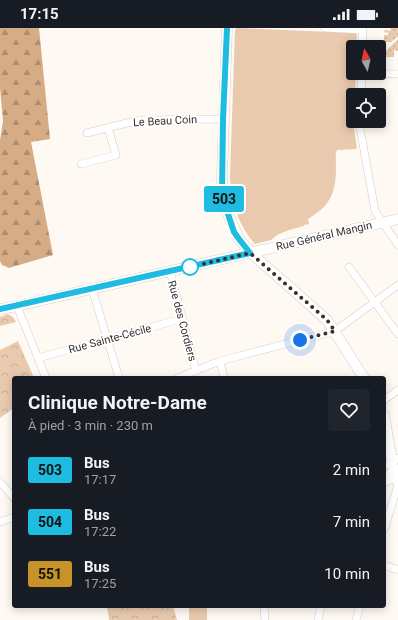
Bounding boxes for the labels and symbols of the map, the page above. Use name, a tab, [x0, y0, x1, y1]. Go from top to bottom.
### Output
north arrow	[346, 40, 386, 80]
street label: Le Beau Coin	[133, 113, 197, 129]
line badge: 503	[201, 186, 247, 212]
street label: Rue Général Mangin	[275, 219, 373, 253]
unlabelled marker	[181, 258, 199, 276]
street label: Rue des Cordiers	[165, 279, 199, 363]
street label: Rue Sainte-Cécile	[67, 322, 153, 356]
your location	[290, 330, 310, 350]

